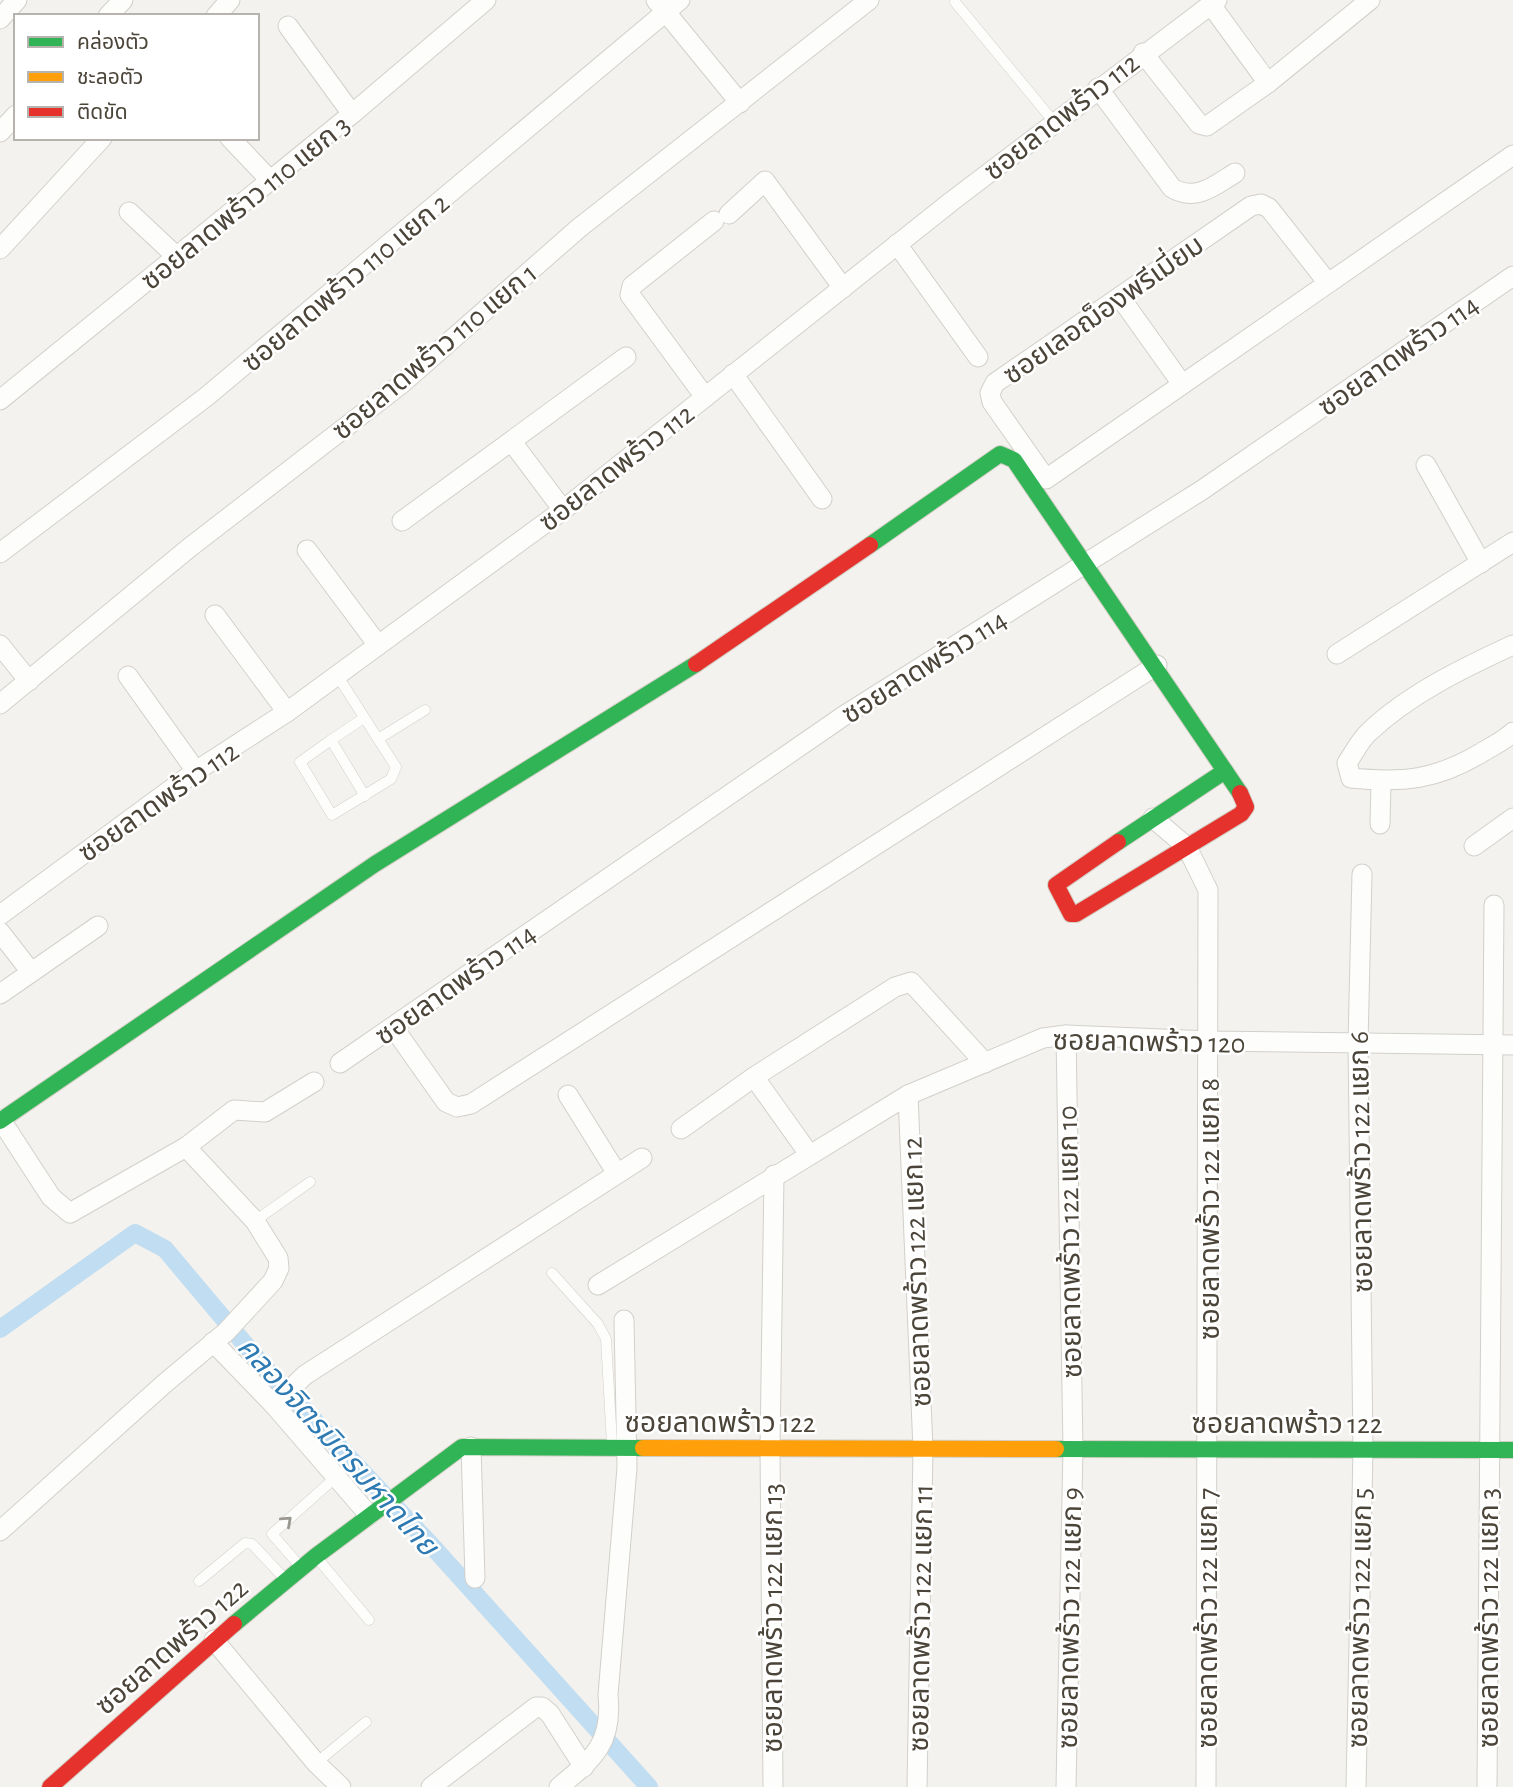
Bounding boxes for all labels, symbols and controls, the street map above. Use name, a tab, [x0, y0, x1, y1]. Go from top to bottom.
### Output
legend	[14, 14, 259, 140]
text: คล่องตัว	[77, 30, 149, 53]
street label: ซอยลาดพร้าว 112	[978, 47, 1145, 186]
text: ชะลอตัว	[77, 67, 143, 88]
text: ติดขัด	[77, 102, 128, 123]
street label: ซอยลาดพร้าว 110 แยก 3	[136, 110, 356, 296]
street label: ซอยลาดพร้าว 110 แยก 2	[236, 188, 455, 378]
street label: ซอยเลอฌ็องพรีเมี่ยม	[995, 225, 1209, 390]
street label: ซอยลาดพร้าว 110 แยก 1	[326, 258, 543, 446]
street label: ซอยลาดพร้าว 114	[1313, 289, 1484, 422]
street label: ซอยลาดพร้าว 112	[533, 398, 700, 537]
street label: ซอยลาดพร้าว 114	[837, 604, 1012, 730]
street label: ซอยลาดพร้าว 112	[73, 736, 244, 868]
street label: ซอยลาดพร้าว 114	[370, 918, 541, 1051]
street label: ซอยลาดพร้าว 120	[1052, 1025, 1246, 1059]
street label: ซอยลาดพร้าว 122 แยก 6	[1344, 1031, 1378, 1293]
street label: ซอยลาดพร้าว 122 แยก 8	[1195, 1078, 1225, 1340]
street label: ซอยลาดพร้าว 122 แยก 10	[1053, 1105, 1087, 1379]
street label: ซอยลาดพร้าว 122 แยก 12	[897, 1136, 937, 1408]
water label: คลองจิตรมิตรมหาดไทย	[232, 1331, 445, 1563]
street label: ซอยลาดพร้าว 122	[625, 1408, 815, 1438]
street label: ซอยลาดพร้าว 122	[1192, 1409, 1382, 1439]
street label: ซอยลาดพร้าว 122 แยก 13	[758, 1483, 788, 1753]
street label: ซอยลาดพร้าว 122 แยก 11	[904, 1484, 938, 1752]
street label: ซอยลาดพร้าว 122 แยก 9	[1053, 1487, 1087, 1749]
street label: ซอยลาดพร้าว 122 แยก 7	[1193, 1488, 1223, 1748]
street label: ซอยลาดพร้าว 122 แยก 5	[1343, 1488, 1377, 1748]
street label: ซอยลาดพร้าว 122 แยก 3	[1474, 1488, 1504, 1748]
one-way arrow	[279, 1516, 292, 1529]
street label: ซอยลาดพร้าว 122	[90, 1573, 254, 1721]

